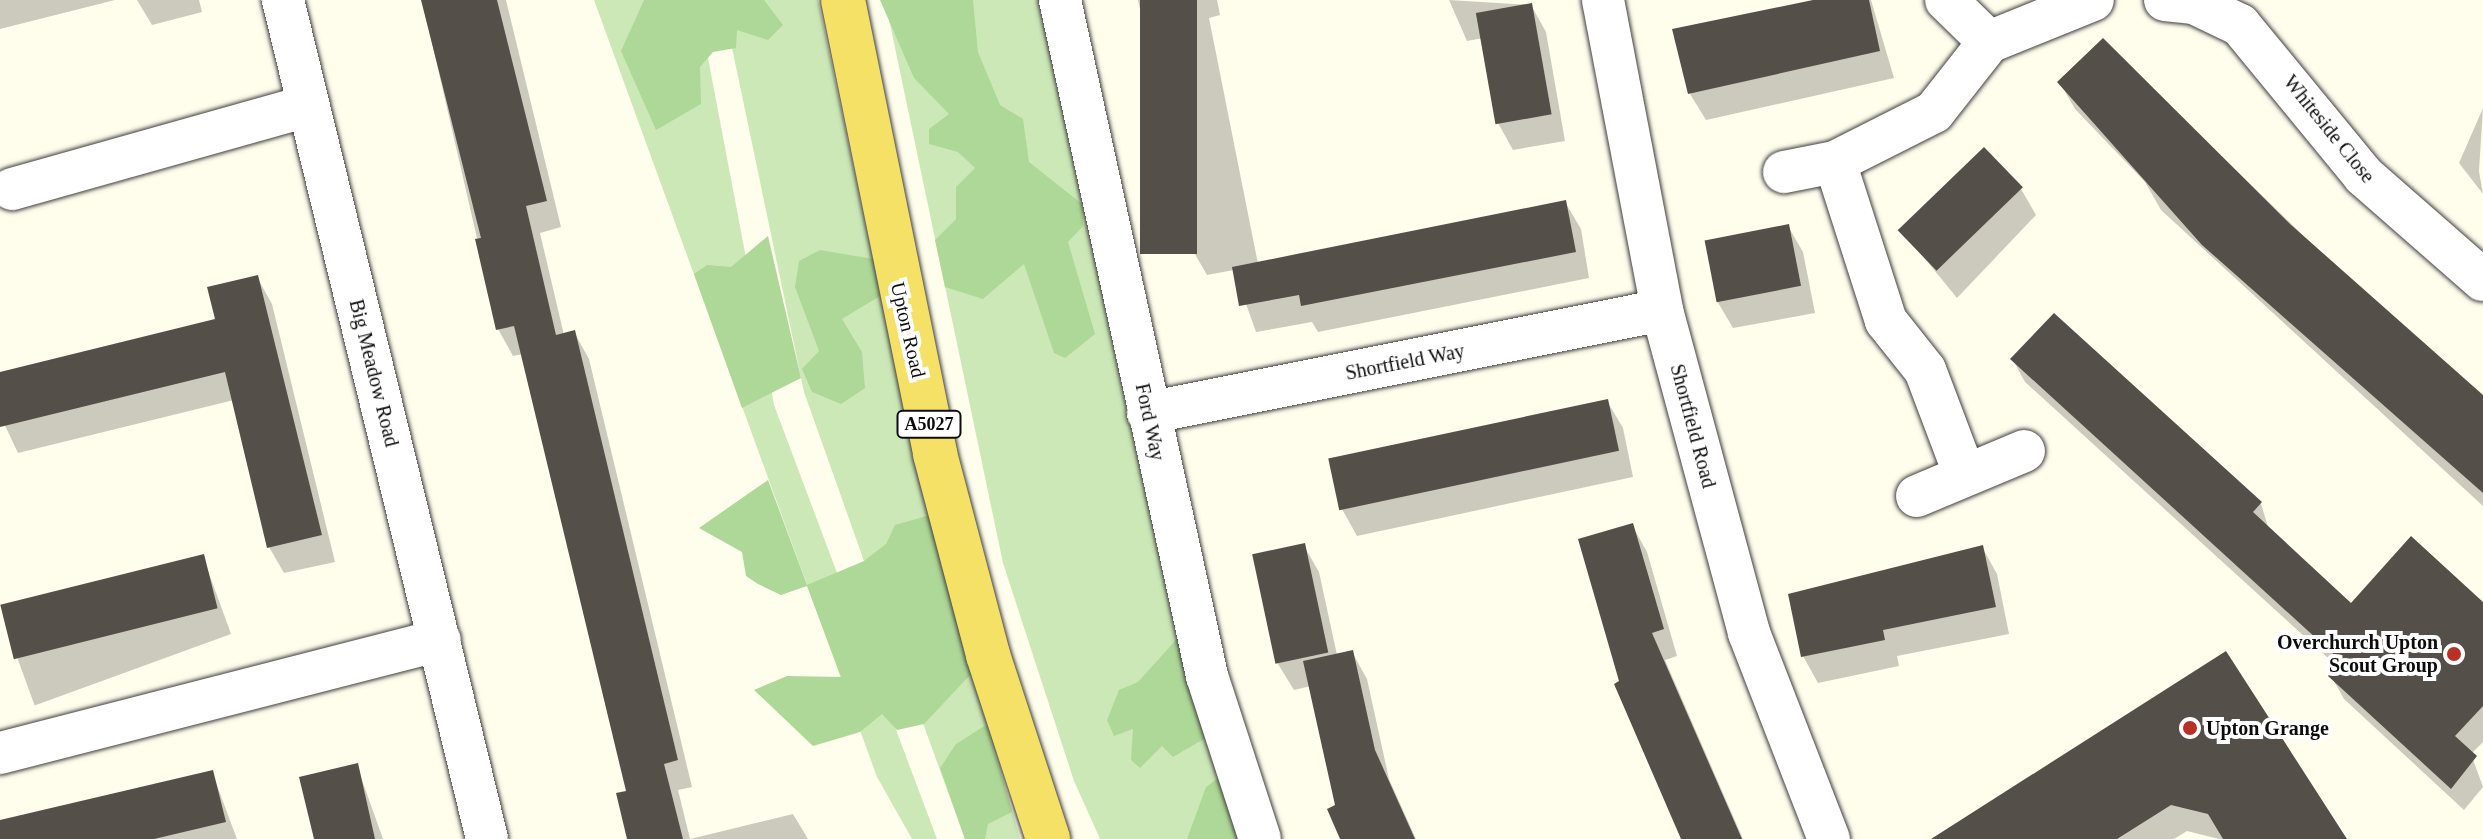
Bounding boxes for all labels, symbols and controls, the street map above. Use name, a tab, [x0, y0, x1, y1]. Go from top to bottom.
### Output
street label: Whiteside Close	[2278, 70, 2380, 188]
street label: Upton Road	[885, 280, 931, 380]
street label: Big Meadow Road	[344, 297, 404, 449]
street label: Shortfield Way	[1343, 339, 1467, 385]
street label: Shortfield Road	[1665, 361, 1721, 491]
street label: Ford Way	[1130, 381, 1170, 463]
road number: A5027	[895, 410, 963, 438]
place label: Overchurch Upton Scout Group	[2277, 630, 2438, 677]
marker: Overchurch Upton Scout Group	[2445, 645, 2463, 663]
place label: Upton Grange	[2206, 716, 2329, 740]
marker: Upton Grange	[2181, 719, 2199, 737]

